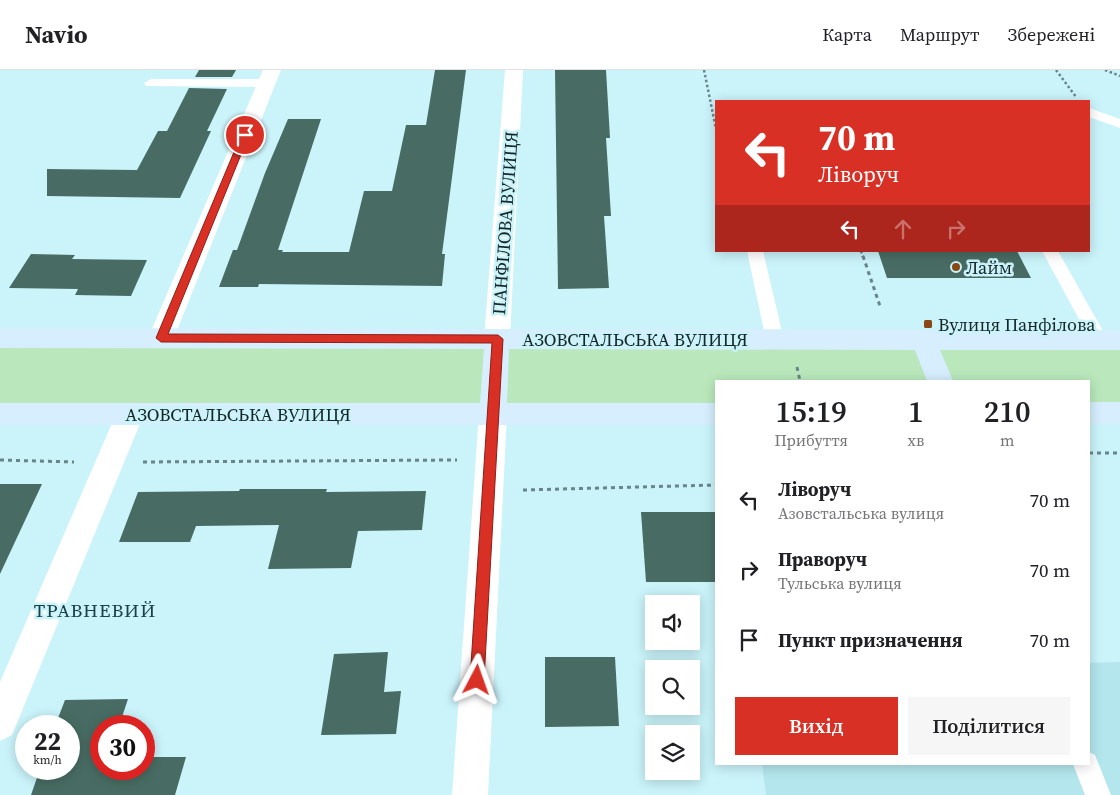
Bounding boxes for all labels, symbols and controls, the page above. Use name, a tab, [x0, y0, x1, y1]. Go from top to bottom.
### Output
text: Navio	[25, 18, 88, 51]
text: Карта	[822, 22, 872, 47]
text: Маршрут	[900, 22, 979, 47]
text: Збережені	[1007, 22, 1095, 47]
pin	[224, 114, 266, 156]
text: 70 m	[818, 114, 895, 162]
icon: left	[735, 120, 800, 185]
icon: arrive	[231, 121, 259, 149]
street label: ПАНФІЛОВА ВУЛИЦЯ	[486, 130, 524, 316]
text: Ліворуч	[818, 159, 899, 189]
icon: left	[836, 215, 864, 243]
icon: ahead	[889, 215, 917, 243]
icon: right	[942, 215, 970, 243]
place label: Лайм	[966, 255, 1012, 280]
marker: Лайм	[950, 261, 962, 273]
place label: Вулиця Панфілова	[938, 312, 1096, 337]
marker: Вулиця Панфілова	[922, 318, 934, 330]
street label: АЗОВСТАЛЬСЬКА ВУЛИЦЯ	[522, 327, 748, 352]
text: 15:19	[776, 391, 847, 432]
text: 1	[908, 391, 924, 432]
text: 210	[984, 391, 1031, 432]
street label: АЗОВСТАЛЬСЬКА ВУЛИЦЯ	[125, 402, 351, 427]
text: Прибуття	[774, 429, 848, 451]
text: хв	[908, 429, 924, 451]
text: m	[1000, 429, 1014, 451]
text: Ліворуч	[778, 476, 851, 502]
icon: left	[735, 486, 763, 514]
text: 70 m	[1029, 487, 1070, 513]
text: Азовстальська вулиця	[778, 502, 944, 524]
text: Праворуч	[778, 546, 867, 572]
icon: right	[735, 556, 763, 584]
text: 70 m	[1029, 557, 1070, 583]
text: Тульська вулиця	[778, 572, 902, 594]
map controls	[645, 595, 700, 780]
button: sound	[645, 595, 700, 650]
district label: ТРАВНЕВИЙ	[34, 597, 156, 623]
icon: arrive	[735, 626, 763, 654]
text: Пункт призначення	[778, 627, 963, 653]
text: 70 m	[1029, 627, 1070, 653]
position arrow	[450, 653, 502, 705]
button: search	[645, 660, 700, 715]
button: Вихід	[735, 697, 898, 755]
button: Поділитися	[908, 697, 1070, 755]
speed limit sign: 30	[90, 715, 155, 780]
text: 22	[34, 724, 61, 758]
button: layers	[645, 725, 700, 780]
text: km/h	[33, 752, 62, 768]

